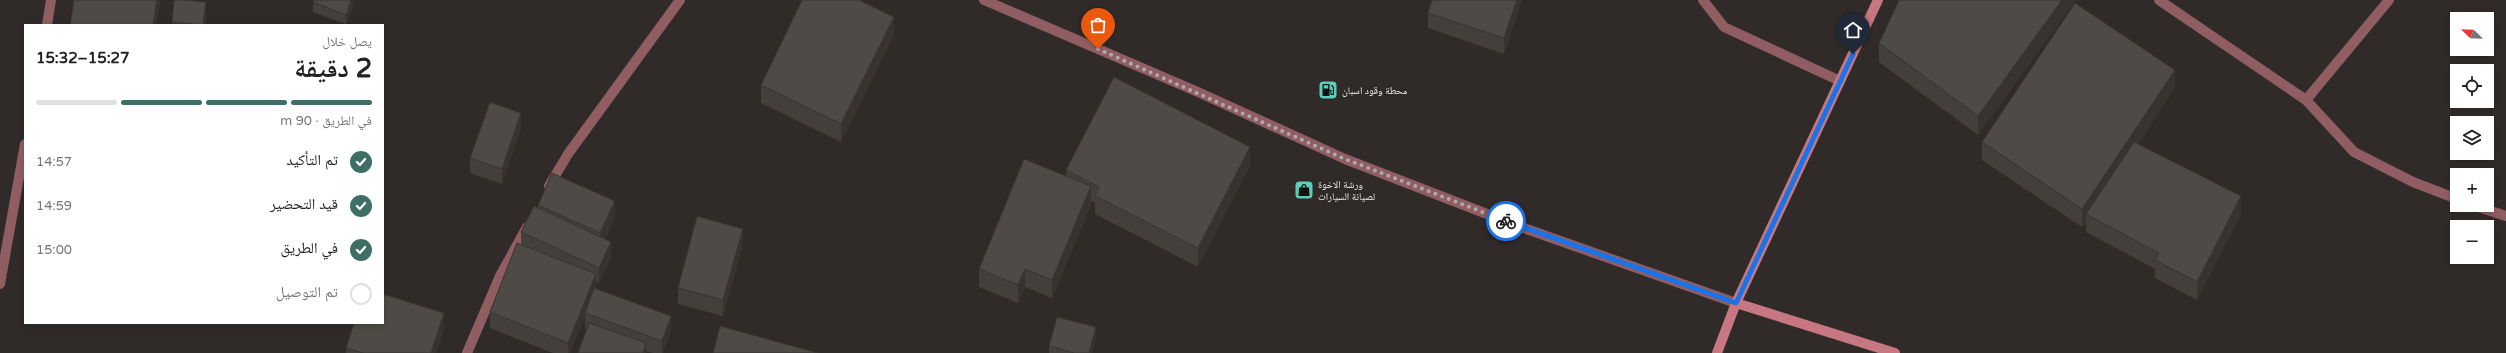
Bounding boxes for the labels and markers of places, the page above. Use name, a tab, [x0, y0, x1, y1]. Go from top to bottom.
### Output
pin	[1081, 8, 1115, 49]
pin	[1836, 13, 1870, 54]
fuel station icon: محطة وقود اسبان	[1317, 79, 1339, 101]
place label: محطة وقود اسبان	[1342, 85, 1408, 97]
shop icon: ورشة الاخوة لصيانة السيارات	[1293, 179, 1315, 201]
place label: ورشة الاخوة لصيانة السيارات	[1318, 179, 1375, 203]

